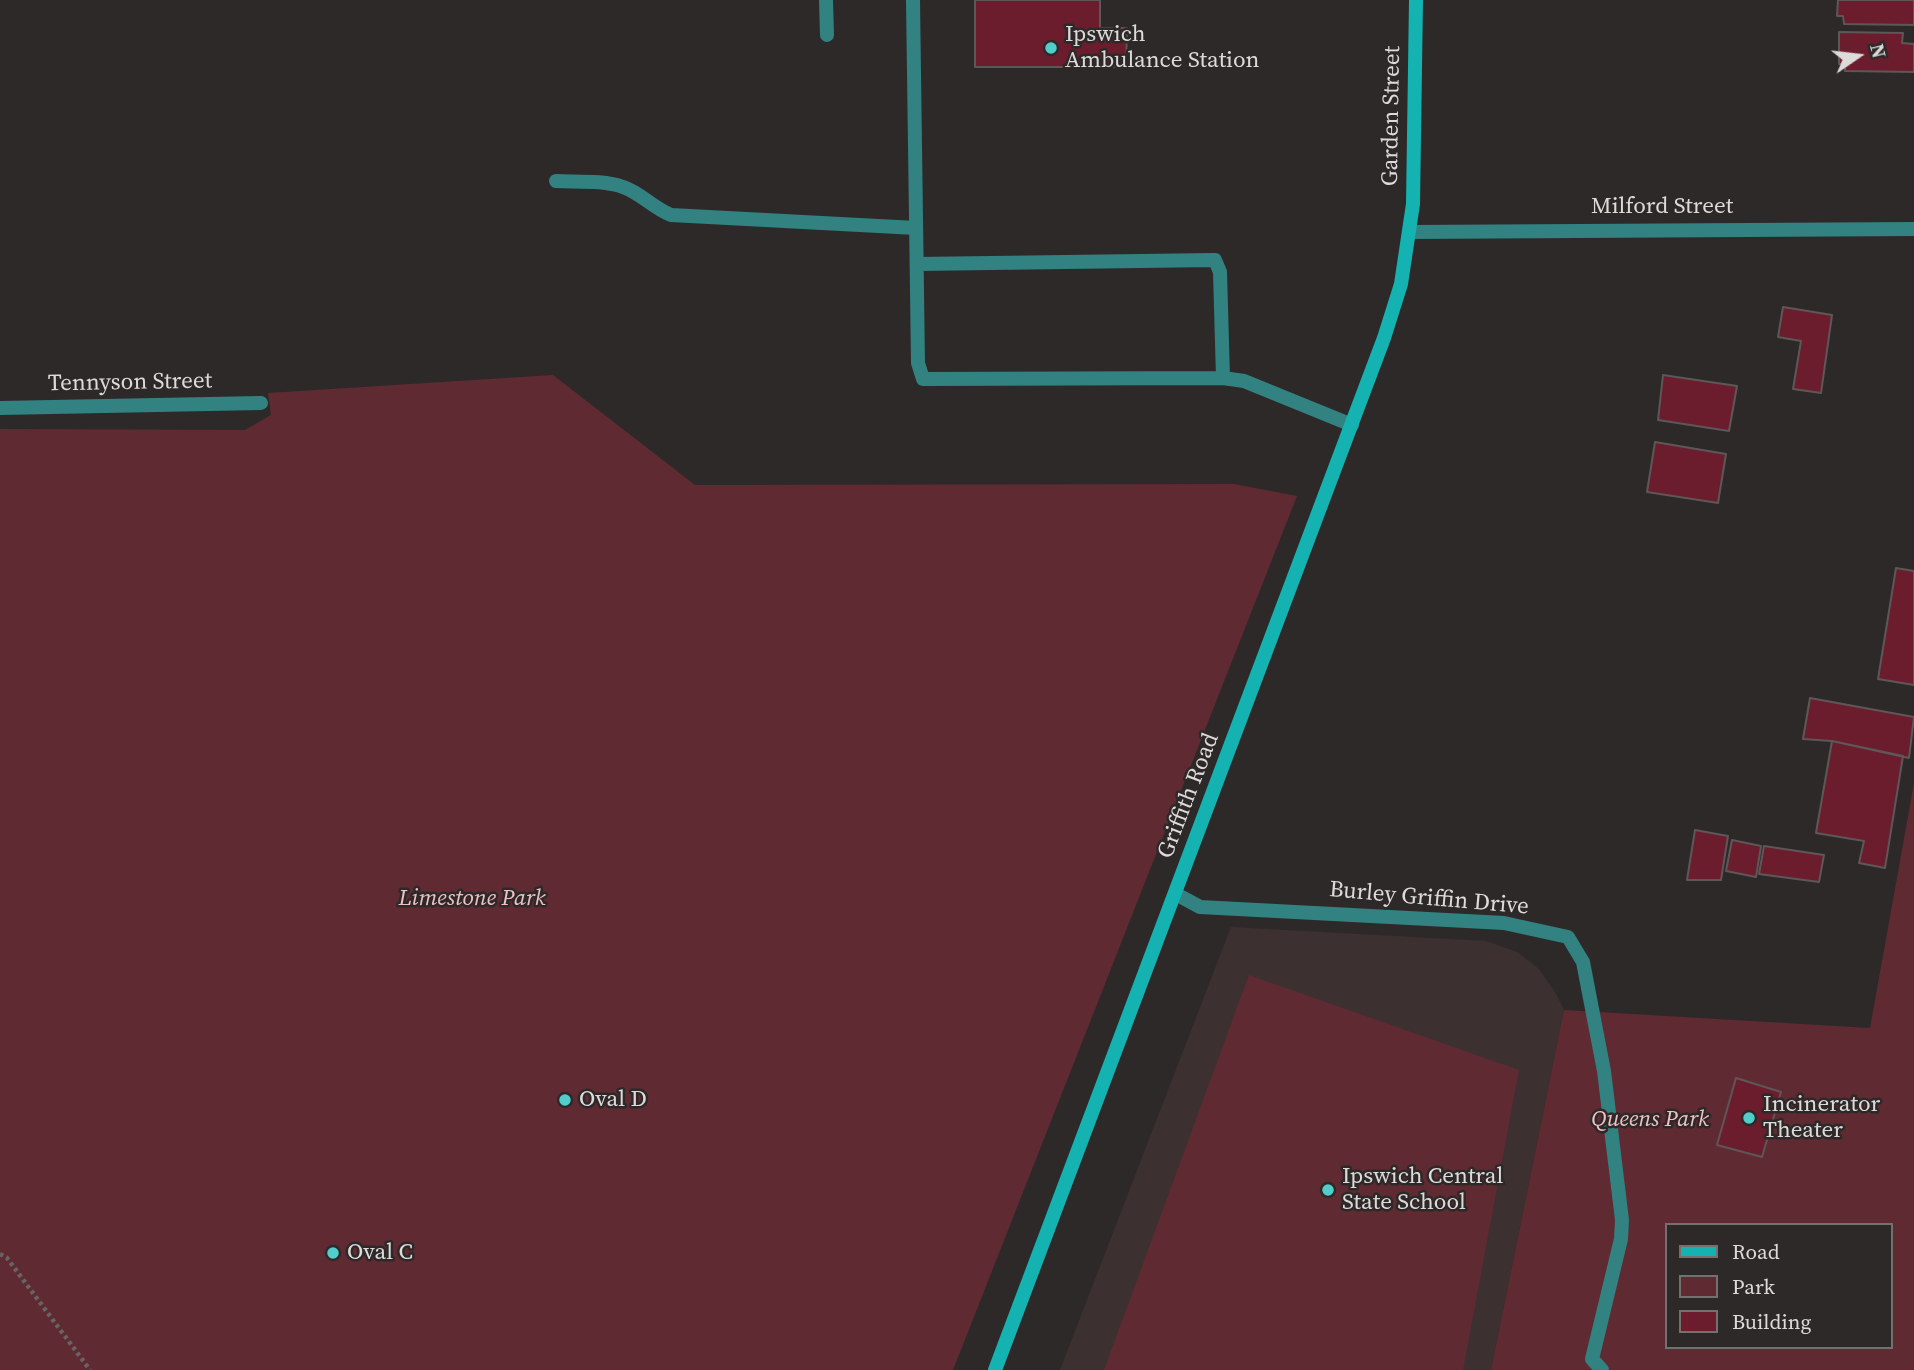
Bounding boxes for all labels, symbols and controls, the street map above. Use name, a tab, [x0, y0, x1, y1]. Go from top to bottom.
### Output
place label: Ipswich Ambulance Station	[1065, 21, 1260, 75]
north arrow	[1823, 21, 1893, 91]
marker: Ipswich Ambulance Station	[1043, 40, 1059, 56]
text: N	[1864, 41, 1893, 61]
street label: Garden Street	[1377, 46, 1407, 186]
street label: Milford Street	[1591, 193, 1733, 221]
street label: Tennyson Street	[48, 368, 212, 398]
street label: Griffith Road	[1152, 729, 1226, 863]
street label: Burley Griffin Drive	[1328, 877, 1530, 921]
park label: Limestone Park	[398, 885, 546, 913]
place label: Oval D	[579, 1086, 647, 1114]
place label: Incinerator Theater	[1763, 1091, 1880, 1145]
marker: Oval D	[557, 1092, 573, 1108]
park label: Queens Park	[1591, 1106, 1709, 1134]
marker: Incinerator Theater	[1741, 1110, 1757, 1126]
place label: Ipswich Central State School	[1342, 1163, 1503, 1217]
marker: Ipswich Central State School	[1320, 1182, 1336, 1198]
legend	[1666, 1223, 1893, 1349]
text: Road	[1732, 1237, 1780, 1266]
place label: Oval C	[347, 1239, 413, 1267]
marker: Oval C	[325, 1245, 341, 1261]
text: Park	[1732, 1272, 1775, 1301]
text: Building	[1732, 1307, 1811, 1336]

